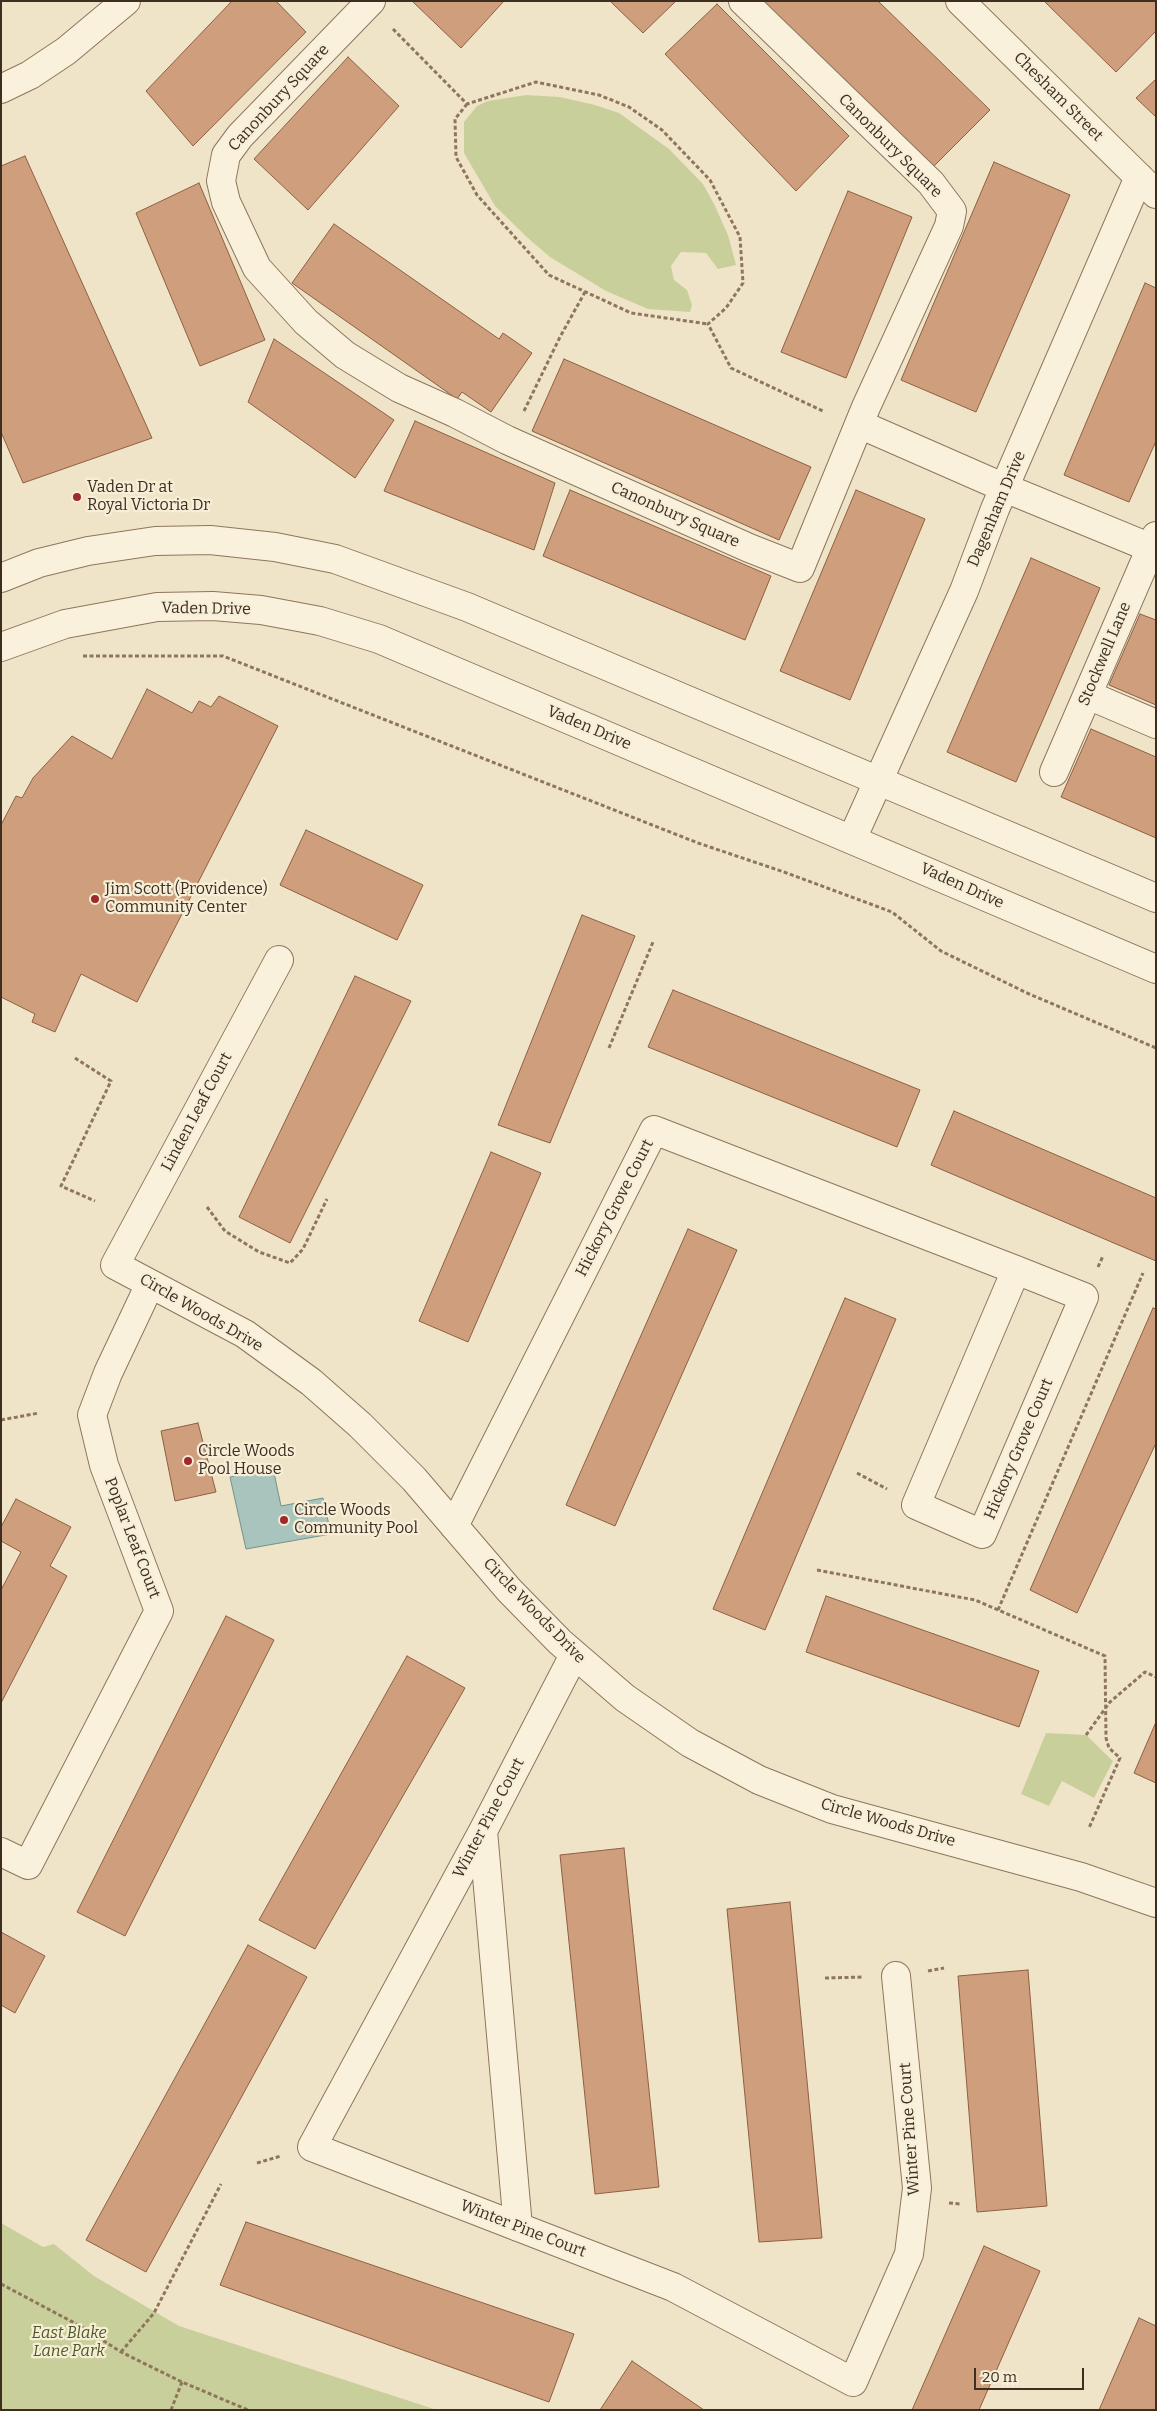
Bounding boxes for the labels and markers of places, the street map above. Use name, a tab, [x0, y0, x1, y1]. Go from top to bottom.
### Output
place label: Vaden Dr at Royal Victoria Dr	[87, 478, 210, 516]
marker: Vaden Dr at Royal Victoria Dr	[71, 491, 83, 503]
place label: Jim Scott (Providence) Community Center	[105, 880, 268, 918]
marker: Jim Scott (Providence) Community Center	[89, 893, 101, 905]
place label: Circle Woods Pool House	[198, 1442, 295, 1480]
marker: Circle Woods Pool House	[182, 1455, 194, 1467]
place label: Circle Woods Community Pool	[294, 1501, 418, 1539]
marker: Circle Woods Community Pool	[278, 1514, 290, 1526]

